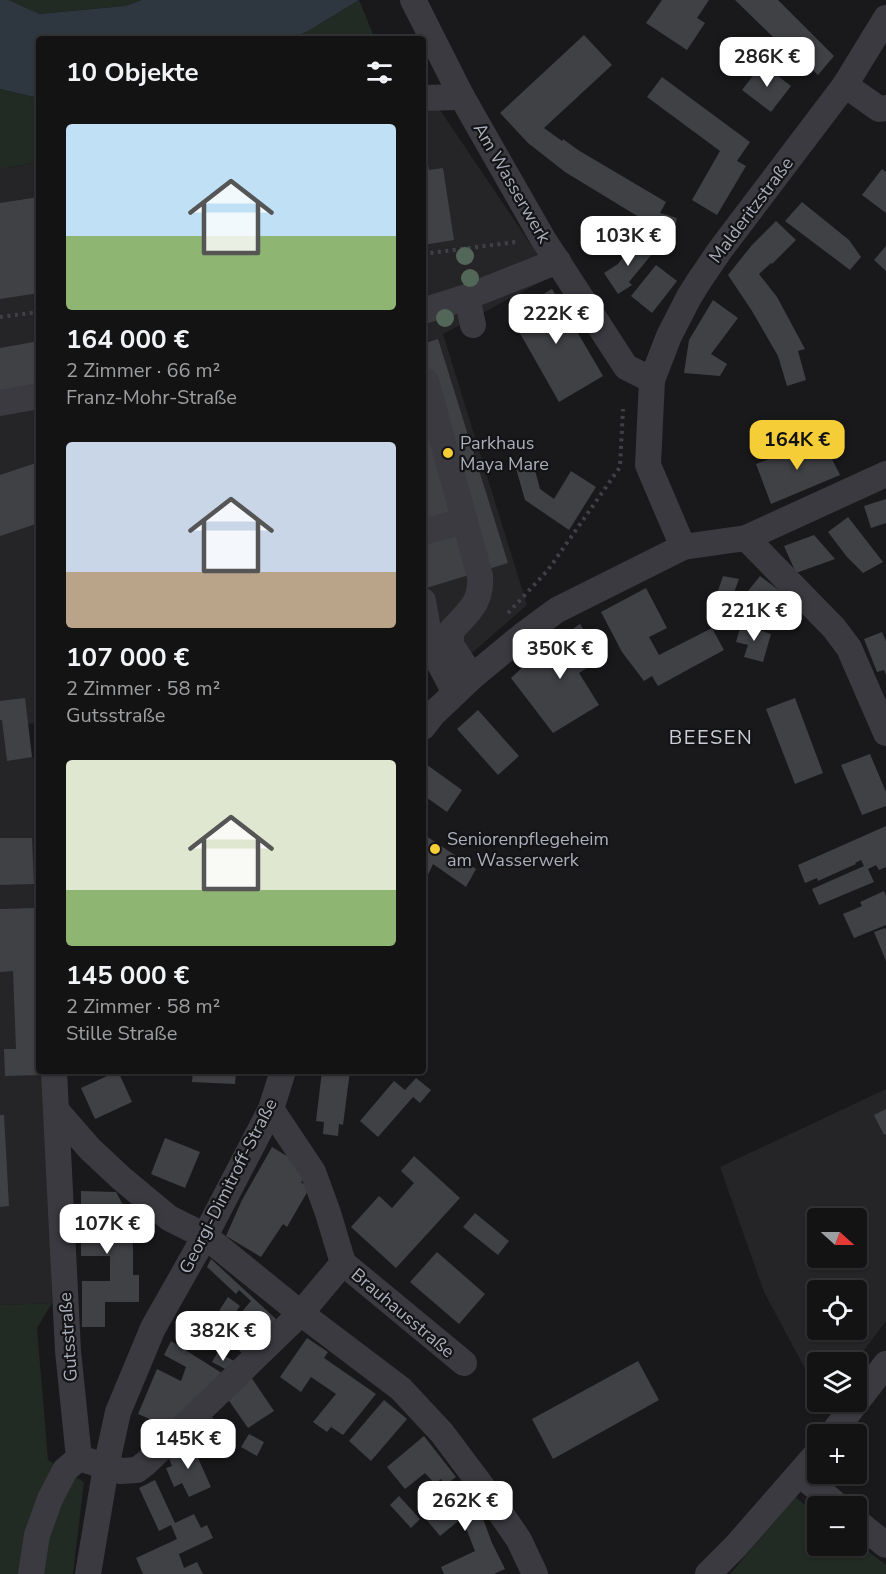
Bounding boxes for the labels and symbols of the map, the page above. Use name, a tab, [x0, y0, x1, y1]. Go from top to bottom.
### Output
pin: 286K €	[718, 37, 816, 88]
street label: Am Wasserwerk	[468, 118, 557, 248]
street label: Malderitzstraße	[703, 152, 799, 268]
pin: 103K €	[579, 216, 677, 267]
pin: 222K €	[507, 294, 605, 345]
pin: 164K €	[748, 420, 846, 471]
place label: Parkhaus Maya Mare	[460, 431, 549, 476]
marker: Parkhaus Maya Mare	[441, 446, 455, 460]
pin: 221K €	[705, 591, 803, 642]
pin: 350K €	[511, 629, 609, 680]
district label: BEESEN	[669, 724, 753, 751]
place label: Seniorenpflegeheim am Wasserwerk	[447, 827, 609, 872]
marker: Seniorenpflegeheim am Wasserwerk	[428, 842, 442, 856]
street label: Georgi-Dimitroff-Straße	[173, 1094, 283, 1278]
pin: 107K €	[58, 1204, 156, 1255]
north arrow	[807, 1208, 867, 1268]
street label: Brauhausstraße	[346, 1263, 460, 1363]
street label: Gutsstraße	[53, 1291, 83, 1383]
pin: 382K €	[174, 1311, 272, 1362]
pin: 145K €	[139, 1419, 237, 1470]
pin: 262K €	[416, 1481, 514, 1532]

